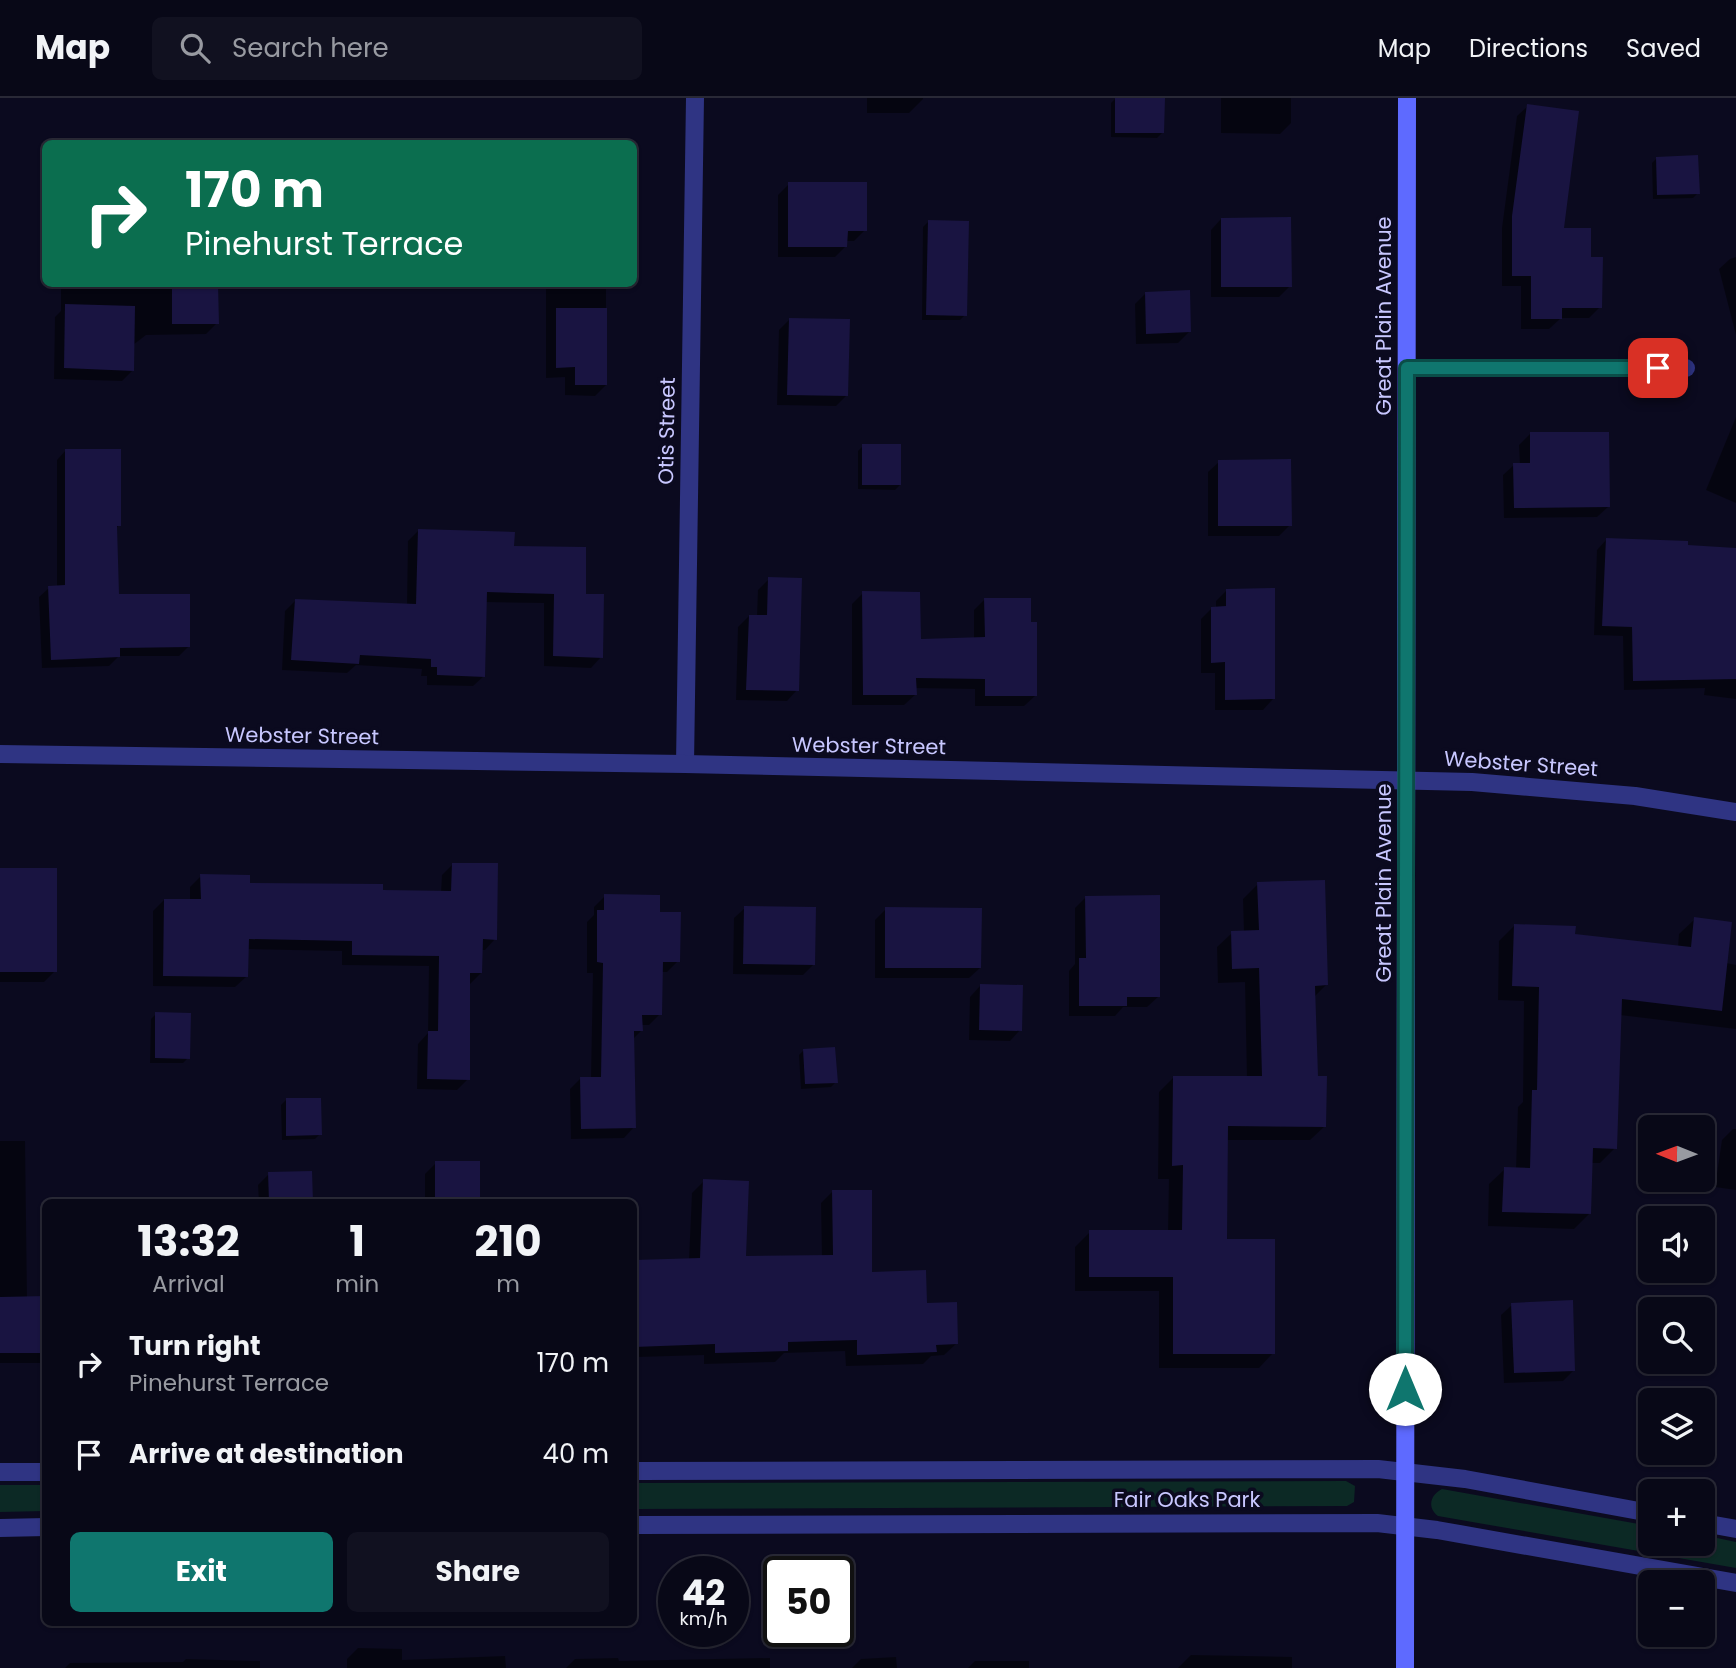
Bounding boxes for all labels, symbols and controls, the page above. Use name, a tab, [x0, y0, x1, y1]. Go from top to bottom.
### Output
search box	[152, 17, 642, 80]
text: Map	[35, 24, 110, 71]
icon: search	[176, 29, 214, 67]
text: Search here	[232, 30, 389, 66]
text: Map	[1378, 32, 1431, 65]
text: Directions	[1469, 32, 1588, 65]
text: Saved	[1626, 32, 1701, 65]
text: 170 m	[185, 156, 324, 224]
icon: right	[70, 168, 161, 259]
street label: Great Plain Avenue	[1369, 216, 1398, 416]
text: Pinehurst Terrace	[185, 221, 463, 266]
pin	[1628, 338, 1688, 398]
icon: arrive	[1639, 349, 1677, 387]
street label: Otis Street	[651, 377, 682, 485]
street label: Webster Street	[225, 720, 379, 751]
street label: Webster Street	[792, 730, 946, 761]
street label: Webster Street	[1443, 744, 1599, 783]
street label: Great Plain Avenue	[1369, 783, 1398, 983]
north arrow	[1638, 1115, 1715, 1192]
map controls	[1638, 1115, 1715, 1647]
button: sound	[1638, 1206, 1715, 1283]
text: 13:32	[137, 1212, 240, 1271]
text: 1	[349, 1212, 365, 1271]
text: 210	[475, 1212, 542, 1271]
text: Arrival	[152, 1268, 225, 1300]
text: min	[335, 1268, 379, 1300]
text: m	[496, 1268, 520, 1300]
button: search	[1638, 1297, 1715, 1374]
text: Turn right	[129, 1328, 261, 1364]
icon: right	[70, 1345, 108, 1383]
text: 170 m	[536, 1345, 609, 1381]
position arrow	[1368, 1352, 1442, 1426]
text: Pinehurst Terrace	[129, 1367, 329, 1399]
button: layers	[1638, 1388, 1715, 1465]
icon: arrive	[70, 1436, 108, 1474]
text: Arrive at destination	[129, 1436, 404, 1472]
text: 40 m	[543, 1436, 609, 1472]
button: +	[1638, 1479, 1715, 1556]
street label: Fair Oaks Park	[1114, 1485, 1260, 1514]
button: Exit	[70, 1532, 333, 1612]
button: Share	[347, 1532, 609, 1612]
speed limit sign: 50	[763, 1556, 854, 1647]
text: 42	[682, 1568, 725, 1617]
button: −	[1638, 1570, 1715, 1647]
text: km/h	[680, 1606, 727, 1631]

